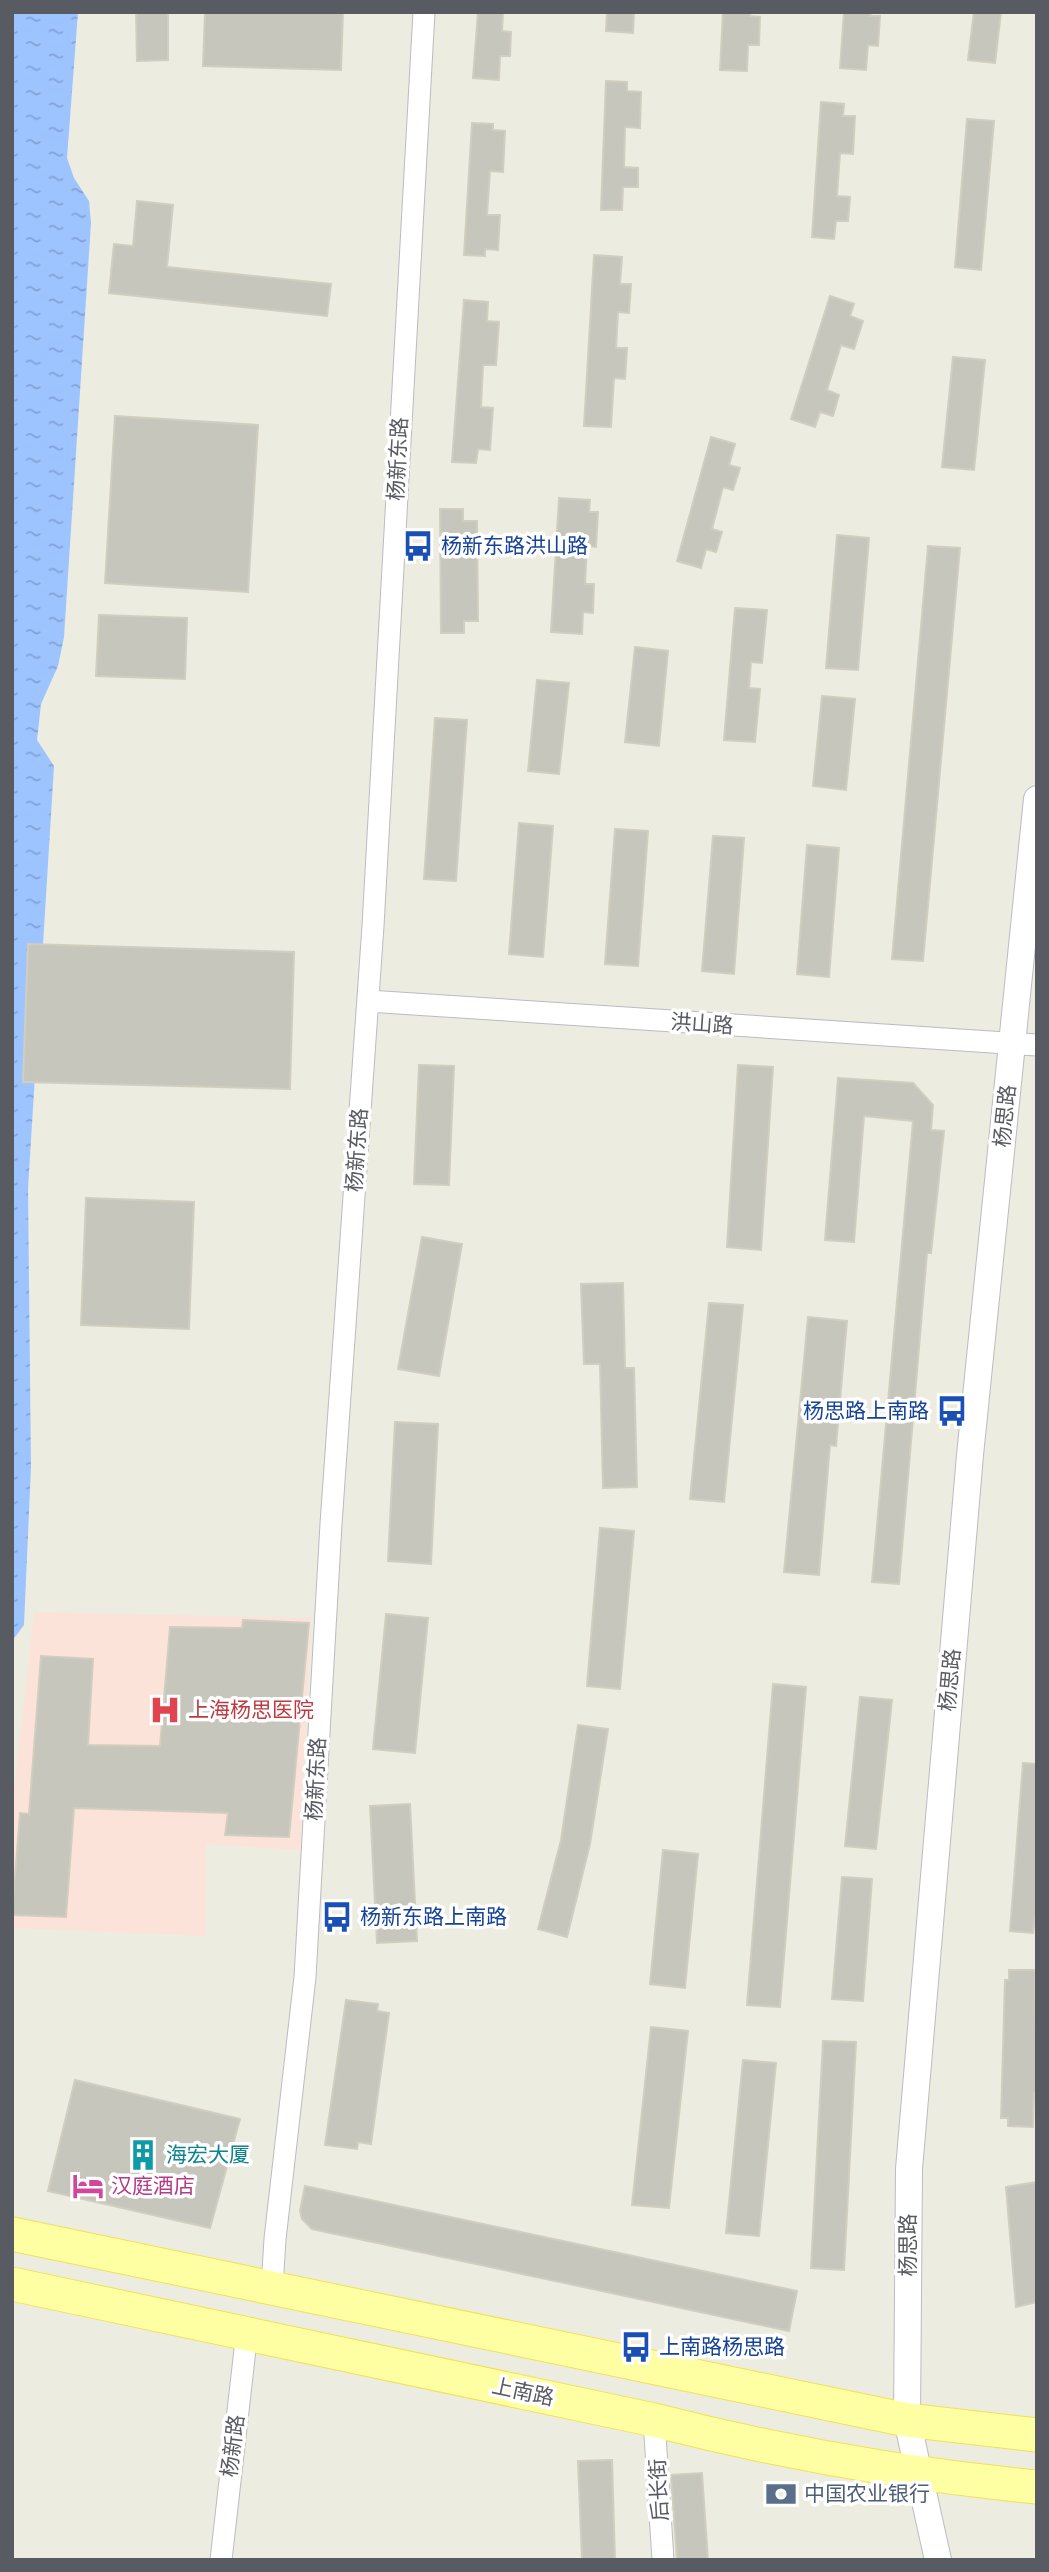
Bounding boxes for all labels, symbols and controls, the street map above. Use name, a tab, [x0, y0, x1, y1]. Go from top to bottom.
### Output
street label: 杨新东路	[382, 416, 414, 502]
bus stop icon: 杨新东路洪山路	[401, 529, 435, 563]
place label: 杨新东路洪山路	[441, 532, 588, 560]
street label: 洪山路	[670, 1008, 734, 1040]
street label: 杨思路	[988, 1083, 1022, 1149]
street label: 杨新东路	[340, 1107, 374, 1193]
bus stop icon: 杨思路上南路	[935, 1394, 969, 1428]
place label: 杨思路上南路	[803, 1397, 929, 1425]
street label: 杨思路	[933, 1647, 967, 1713]
hospital icon: 上海杨思医院	[148, 1693, 182, 1727]
place label: 上海杨思医院	[188, 1696, 314, 1724]
street label: 杨新东路	[300, 1736, 332, 1822]
bus stop icon: 杨新东路上南路	[320, 1900, 354, 1934]
place label: 杨新东路上南路	[360, 1903, 507, 1931]
building icon: 海宏大厦	[126, 2138, 160, 2172]
place label: 海宏大厦	[166, 2141, 250, 2169]
hotel icon: 汉庭酒店	[71, 2169, 105, 2203]
place label: 汉庭酒店	[111, 2172, 195, 2200]
street label: 杨思路	[894, 2214, 922, 2277]
bus stop icon: 上南路杨思路	[619, 2330, 653, 2364]
place label: 上南路杨思路	[659, 2333, 785, 2361]
street label: 上南路	[489, 2372, 557, 2412]
street label: 杨新路	[215, 2413, 251, 2479]
street label: 后长街	[643, 2458, 675, 2522]
bank icon: 中国农业银行	[764, 2477, 798, 2511]
place label: 中国农业银行	[804, 2480, 930, 2508]

